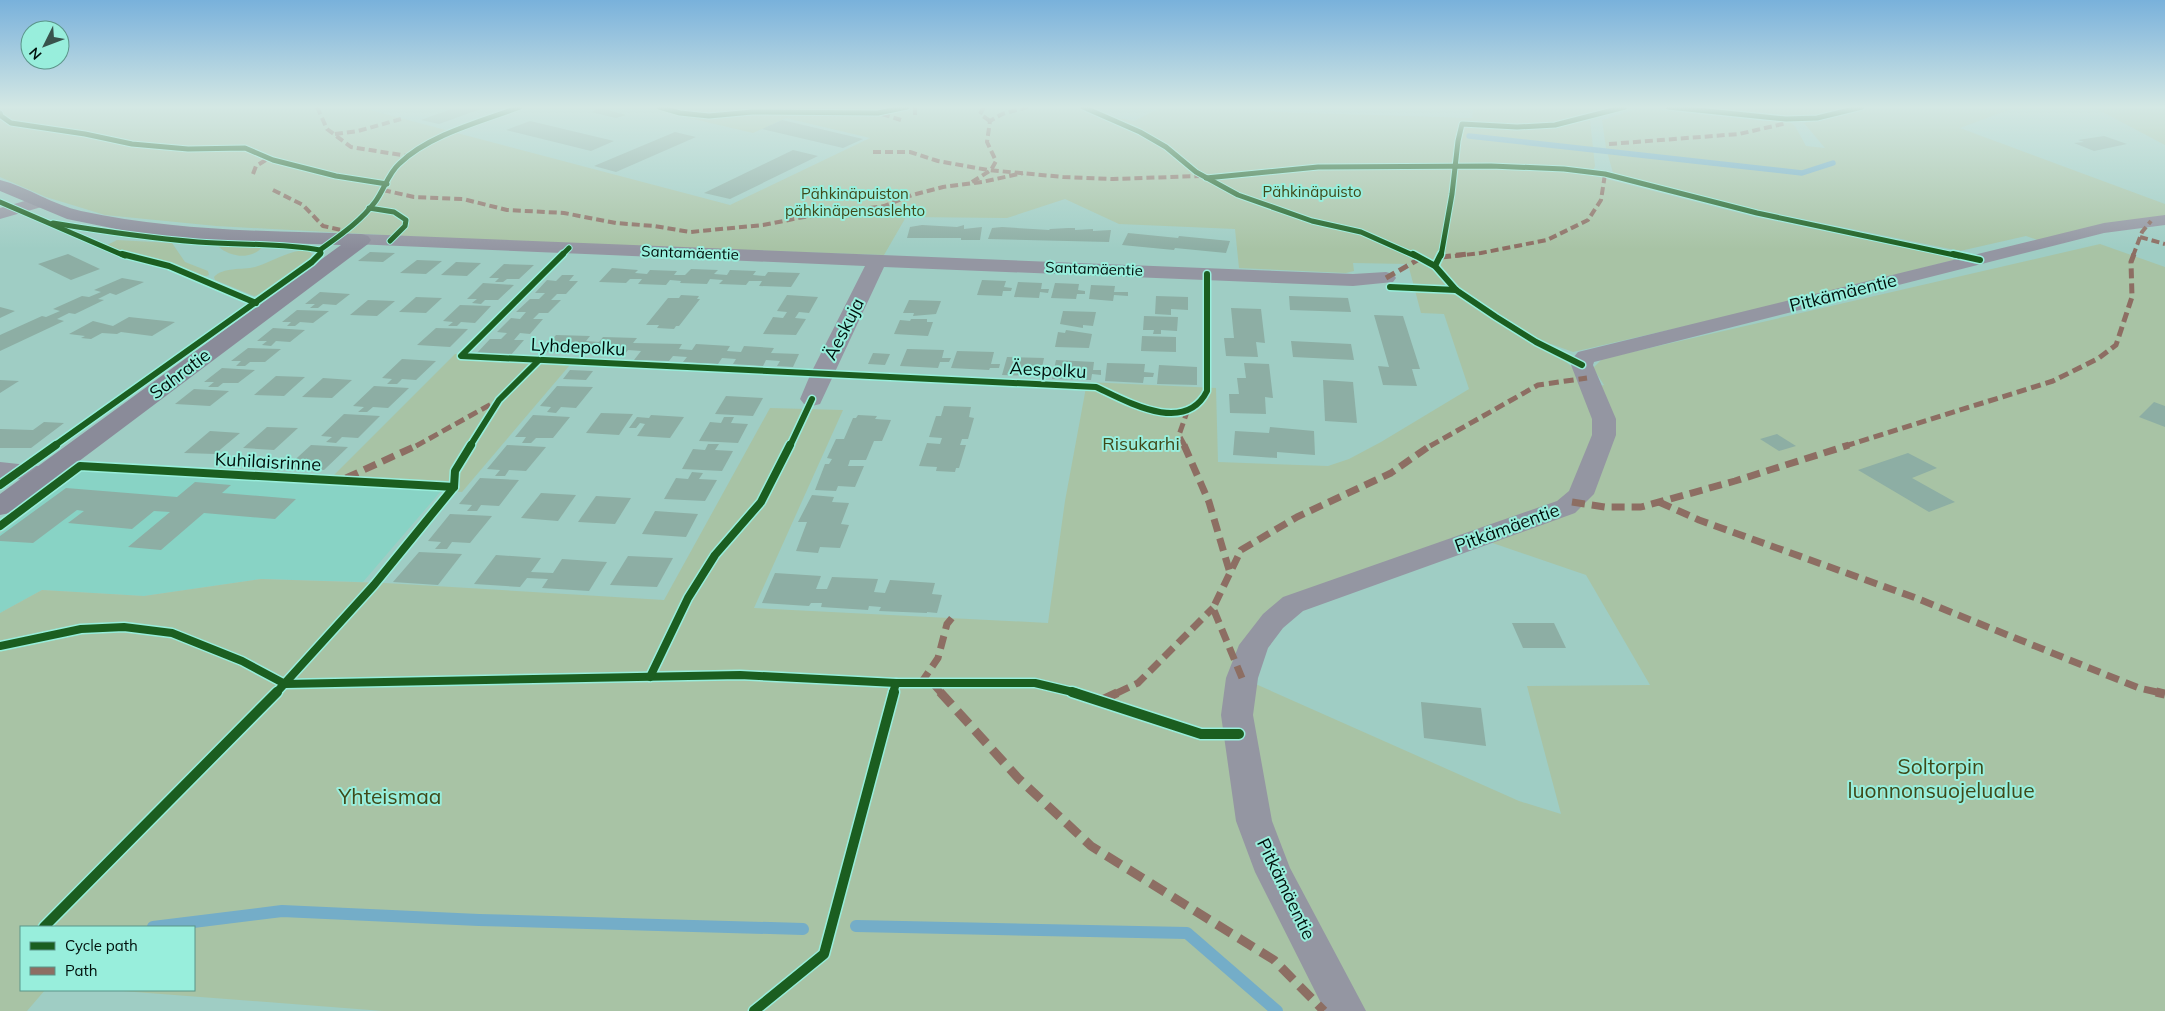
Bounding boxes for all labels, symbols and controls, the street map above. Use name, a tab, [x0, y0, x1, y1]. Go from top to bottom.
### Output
north arrow	[20, 20, 70, 70]
text: N	[25, 44, 46, 64]
park label: Pähkinäpuisto	[1263, 182, 1361, 201]
park label: Pähkinäpuiston pähkinäpensaslehto	[785, 184, 925, 220]
street label: Santamäentie	[641, 241, 739, 264]
street label: Santamäentie	[1045, 257, 1143, 280]
street label: Pitkämäentie	[1787, 268, 1899, 317]
street label: Äeskuja	[818, 294, 869, 364]
street label: Lyhdepolku	[530, 333, 626, 360]
street label: Sahratie	[145, 343, 215, 404]
street label: Äespolku	[1009, 356, 1087, 383]
park label: Risukarhi	[1102, 432, 1180, 455]
street label: Kuhilaisrinne	[214, 447, 322, 476]
street label: Pitkämäentie	[1451, 498, 1562, 557]
park label: Soltorpin luonnonsuojelualue	[1847, 753, 2035, 803]
park label: Yhteismaa	[338, 783, 441, 809]
street label: Pitkämäentie	[1252, 834, 1321, 943]
legend	[20, 926, 195, 991]
text: Cycle path	[65, 936, 138, 955]
text: Path	[65, 961, 97, 980]

